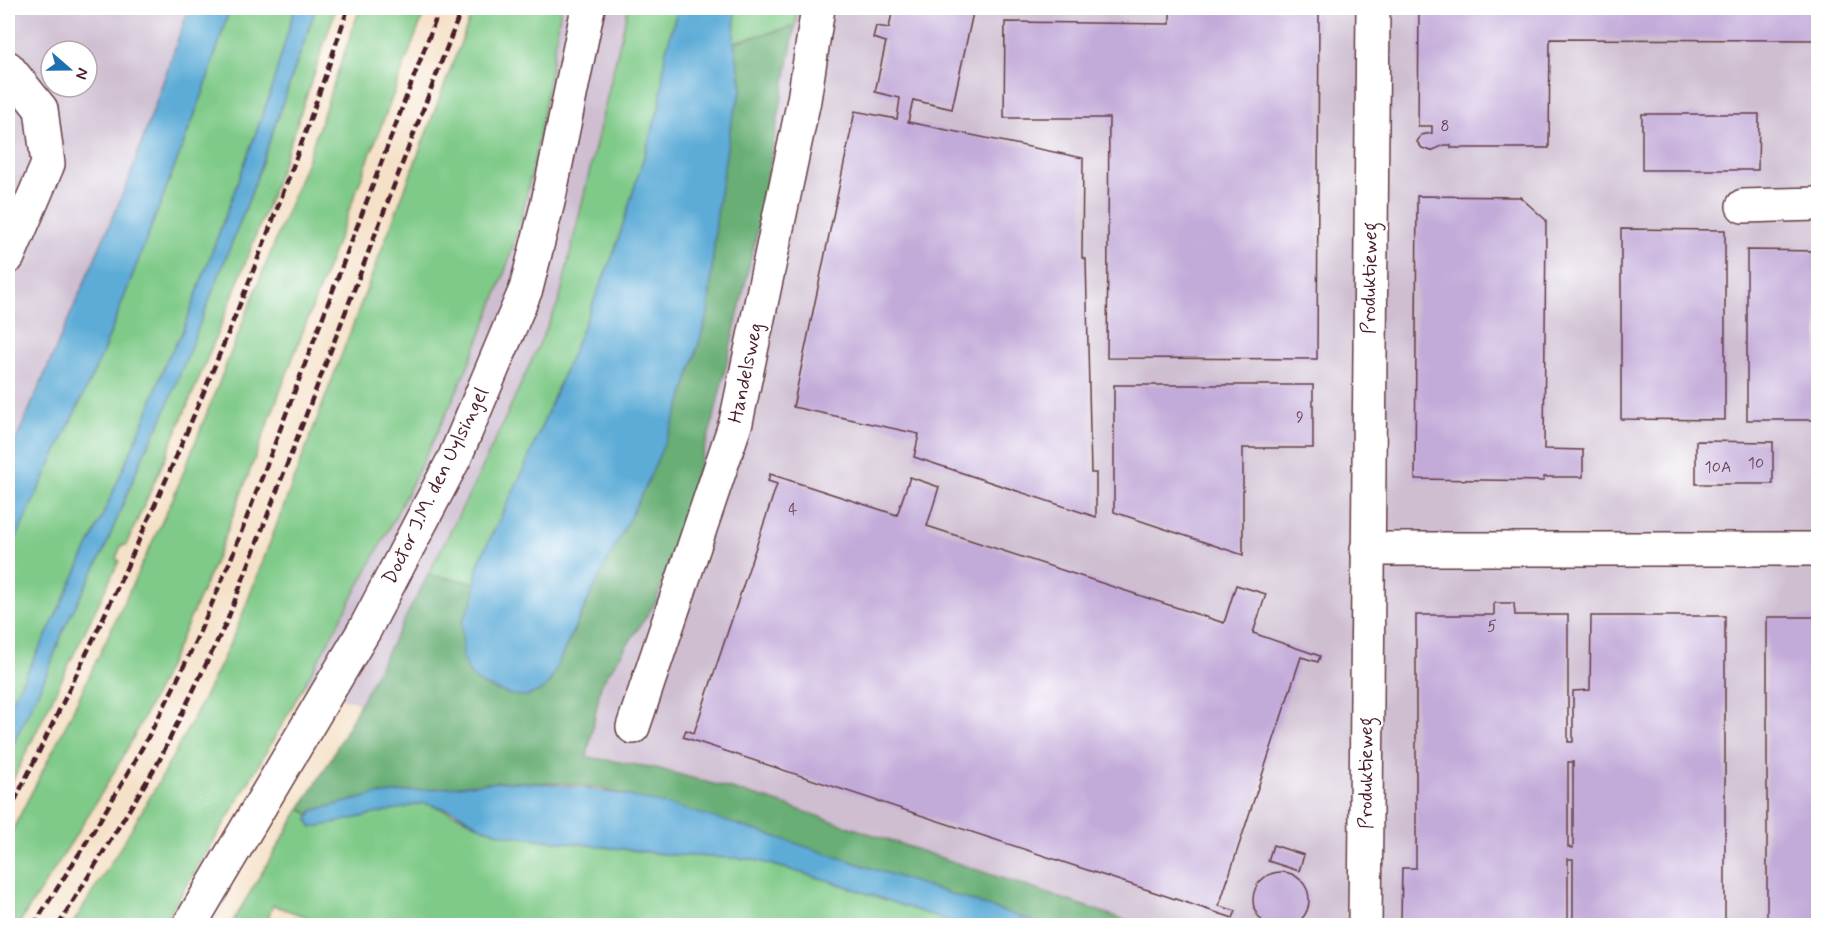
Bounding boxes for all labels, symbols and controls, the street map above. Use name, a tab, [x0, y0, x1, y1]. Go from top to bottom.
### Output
north arrow	[39, 39, 99, 99]
text: N	[70, 65, 93, 82]
house number: 8	[1440, 116, 1450, 137]
street label: Produktieweg	[1356, 222, 1386, 334]
street label: Handelsweg	[722, 320, 770, 426]
street label: Doctor J.M. den Uylsingel	[377, 383, 496, 589]
house number: 9	[1296, 407, 1304, 428]
house number: 10	[1748, 453, 1764, 474]
house number: 10A	[1705, 457, 1731, 478]
house number: 4	[788, 499, 798, 520]
house number: 5	[1487, 616, 1497, 637]
street label: Produktieweg	[1353, 717, 1382, 829]

